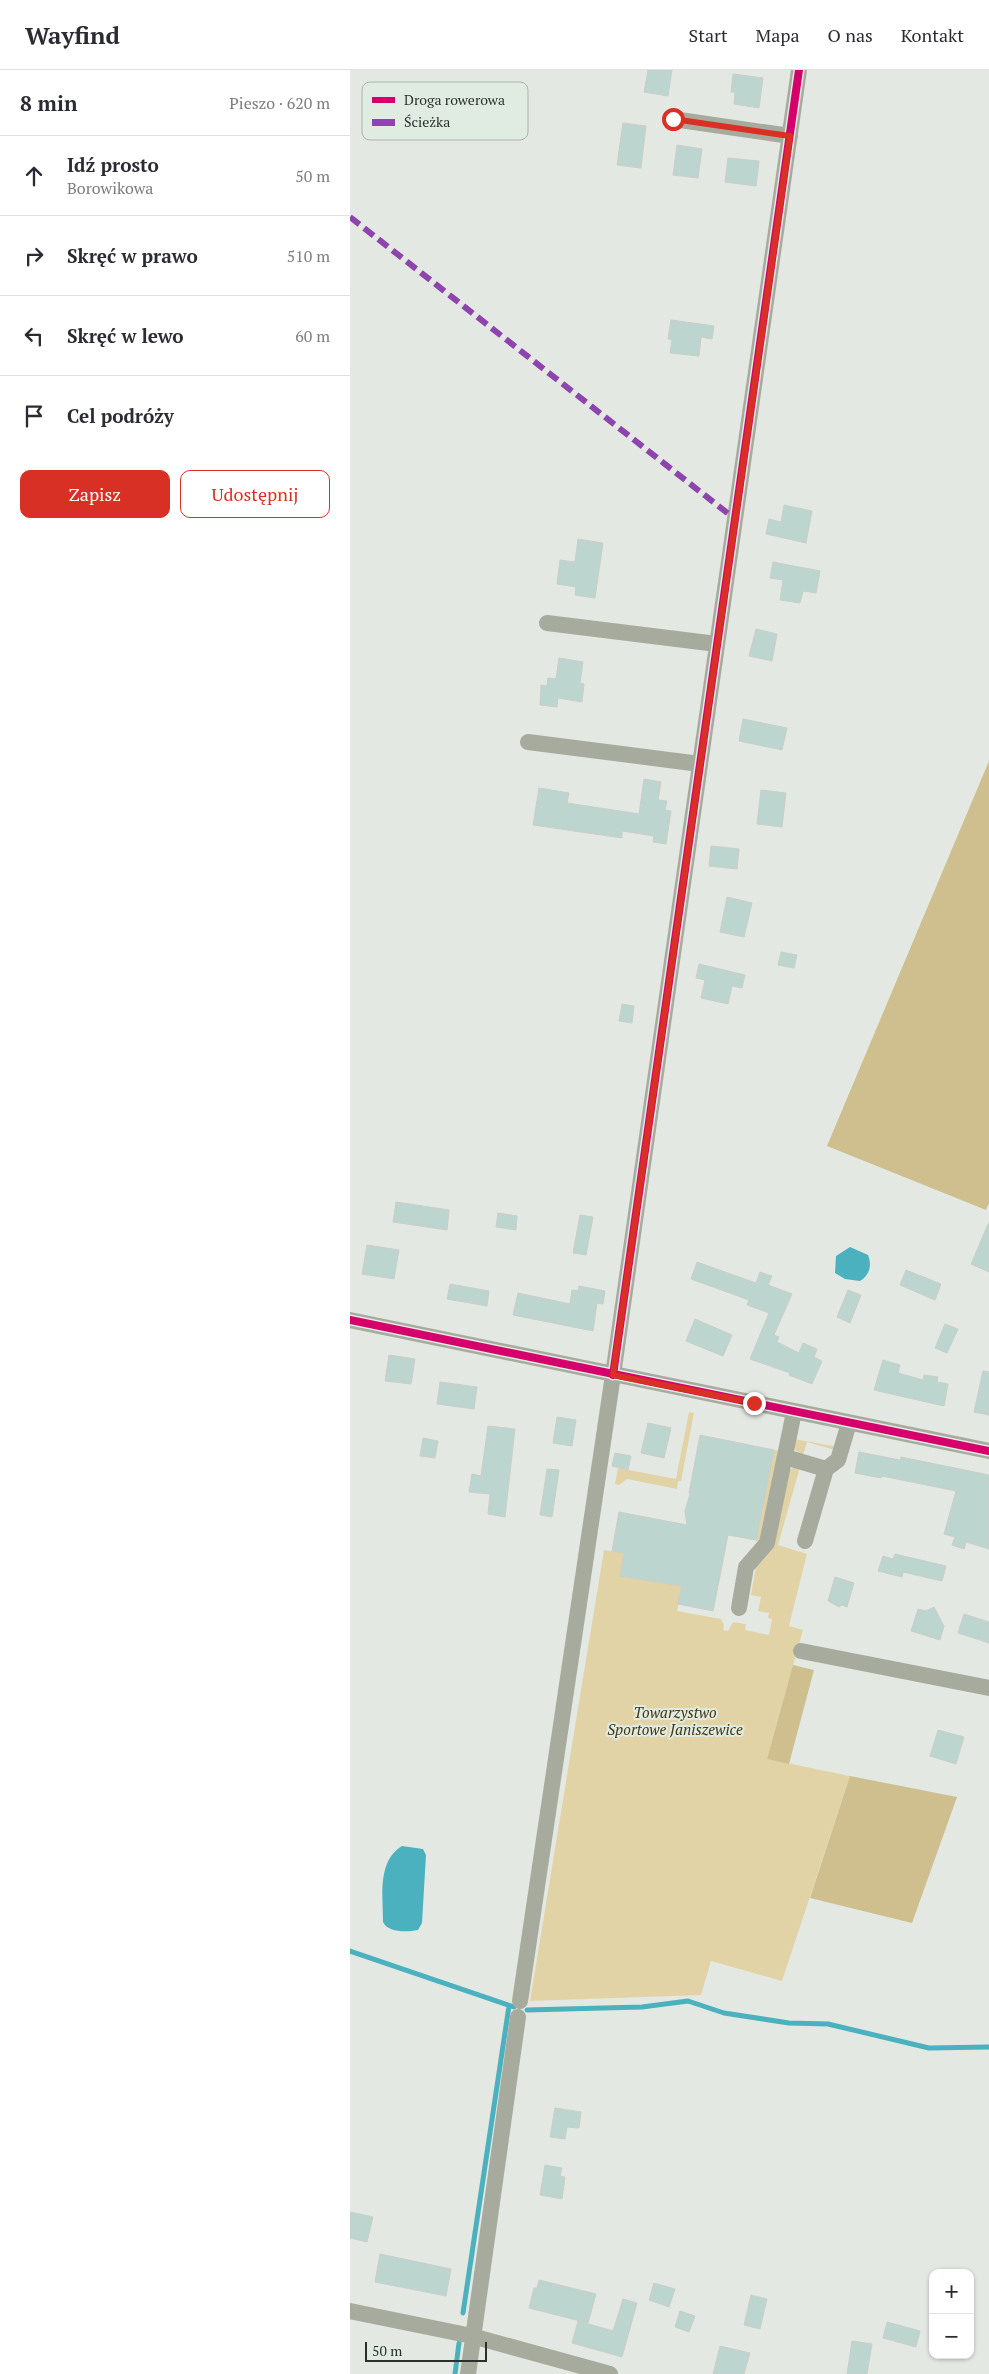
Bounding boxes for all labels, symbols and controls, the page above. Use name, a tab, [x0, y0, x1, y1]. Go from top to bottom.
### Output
text: Wayfind	[25, 19, 120, 51]
text: Start	[689, 23, 728, 47]
text: Mapa	[756, 23, 800, 47]
text: O nas	[828, 23, 873, 47]
text: Kontakt	[901, 23, 964, 47]
legend	[362, 82, 528, 140]
text: 8 min	[20, 89, 77, 117]
text: Droga rowerowa	[404, 90, 505, 109]
text: Pieszo · 620 m	[229, 92, 330, 114]
route start	[662, 108, 685, 131]
text: Ścieżka	[404, 112, 450, 131]
text: Idź prosto	[67, 152, 159, 177]
icon: ahead	[20, 162, 48, 190]
text: 50 m	[295, 165, 330, 187]
text: Borowikowa	[67, 177, 153, 199]
icon: right	[20, 242, 48, 270]
text: Skręć w prawo	[67, 243, 198, 268]
text: 510 m	[287, 245, 330, 267]
icon: left	[20, 322, 48, 350]
text: Skręć w lewo	[67, 323, 184, 348]
text: 60 m	[295, 325, 330, 347]
icon: arrive	[20, 402, 48, 430]
text: Cel podróży	[67, 403, 174, 428]
button: Zapisz	[20, 470, 170, 518]
button: Udostępnij	[180, 470, 330, 518]
route end	[743, 1392, 766, 1415]
park label: Towarzystwo Sportowe Janiszewice	[607, 1702, 743, 1739]
map controls	[929, 2269, 974, 2359]
button: +	[929, 2269, 974, 2314]
button: −	[929, 2314, 974, 2359]
scale bar	[365, 2339, 488, 2362]
text: 50 m	[372, 2341, 402, 2360]

